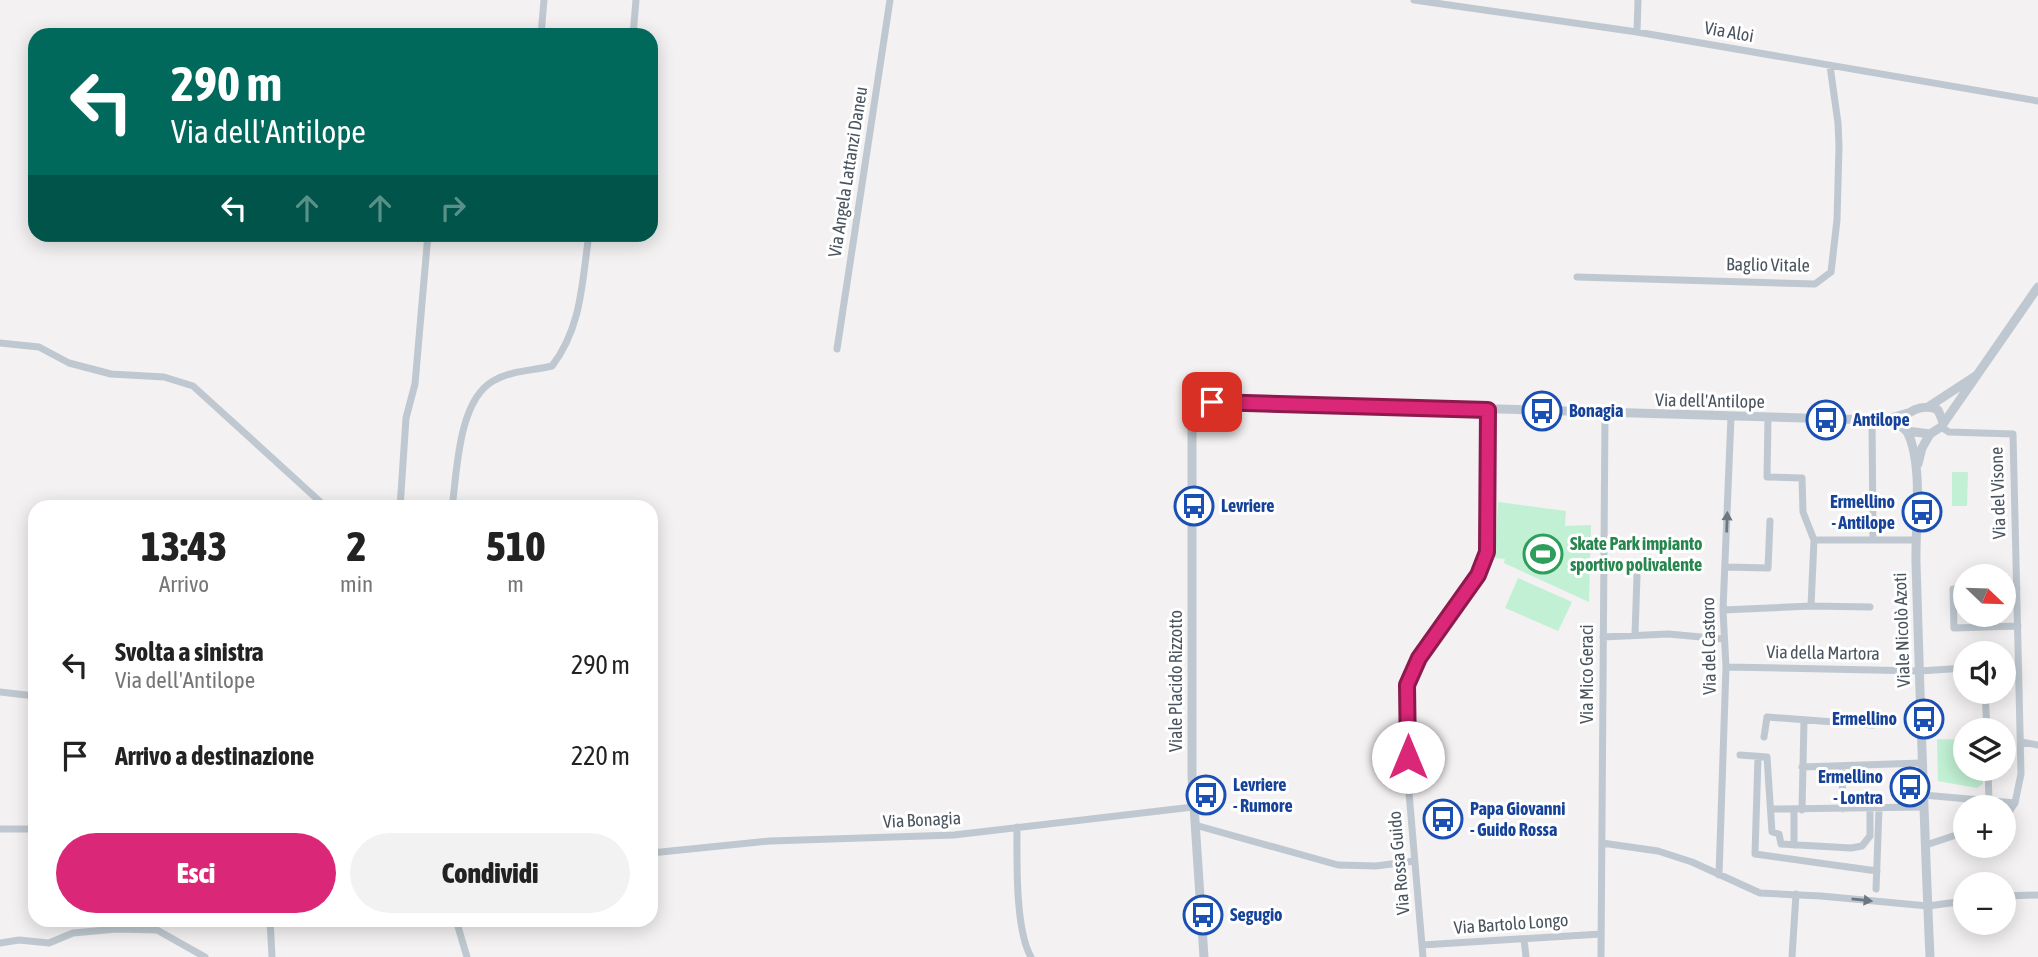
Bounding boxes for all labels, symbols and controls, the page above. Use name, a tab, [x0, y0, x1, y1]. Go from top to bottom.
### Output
street label: Via Aloi	[1703, 17, 1755, 46]
text: 290 m	[171, 55, 282, 111]
icon: left	[56, 56, 147, 147]
street label: Via Angela Lattanzi Daneu	[824, 85, 871, 259]
text: Via dell'Antilope	[171, 113, 366, 150]
icon: left	[215, 189, 253, 227]
icon: ahead	[288, 189, 326, 227]
icon: ahead	[361, 189, 399, 227]
icon: right	[434, 189, 472, 227]
street label: Baglio Vitale	[1726, 253, 1810, 276]
pin	[1182, 372, 1242, 432]
icon: arrive	[1193, 383, 1231, 421]
street label: Via dell'Antilope	[1655, 389, 1765, 412]
bus stop icon: Bonagia	[1521, 390, 1563, 432]
bus stop icon: Antilope	[1805, 399, 1847, 441]
place label: Bonagia	[1569, 400, 1623, 421]
place label: Antilope	[1852, 409, 1910, 430]
street label: Via del Visone	[1985, 446, 2010, 540]
bus stop icon: Levriere	[1173, 485, 1215, 527]
place label: Ermellino - Antilope	[1830, 491, 1895, 533]
bus stop icon: Ermellino - Antilope	[1901, 491, 1943, 533]
place label: Levriere	[1221, 495, 1274, 516]
one-way arrow	[1721, 511, 1732, 533]
text: 13:43	[141, 522, 227, 570]
text: 2	[347, 522, 366, 570]
text: 510	[486, 522, 545, 570]
sports icon: Skate Park impianto sportivo polivalente	[1522, 533, 1564, 575]
place label: Skate Park impianto sportivo polivalente	[1570, 533, 1702, 575]
north arrow	[1953, 564, 2016, 626]
map controls	[1953, 564, 2016, 935]
text: Arrivo	[159, 571, 209, 597]
text: min	[340, 571, 373, 597]
text: m	[507, 571, 524, 597]
street label: Viale Nicolò Azoti	[1889, 572, 1914, 688]
street label: Via del Castoro	[1697, 597, 1720, 695]
street label: Viale Placido Rizzotto	[1165, 610, 1186, 752]
street label: Via Mico Geraci	[1576, 624, 1597, 724]
text: Svolta a sinistra	[115, 637, 264, 667]
street label: Via della Martora	[1766, 641, 1880, 664]
button: sound	[1953, 641, 2016, 704]
icon: left	[56, 646, 94, 684]
text: 290 m	[571, 650, 630, 680]
text: Via dell'Antilope	[115, 667, 255, 693]
bus stop icon: Ermellino	[1903, 698, 1945, 740]
place label: Ermellino	[1832, 708, 1897, 729]
button: layers	[1953, 718, 2016, 781]
position arrow	[1371, 720, 1445, 794]
icon: arrive	[56, 737, 94, 775]
text: Arrivo a destinazione	[115, 741, 314, 771]
text: 220 m	[571, 741, 630, 771]
place label: Ermellino - Lontra	[1818, 766, 1883, 808]
bus stop icon: Ermellino - Lontra	[1889, 766, 1931, 808]
bus stop icon: Levriere - Rumore	[1185, 774, 1227, 816]
place label: Levriere - Rumore	[1233, 774, 1293, 816]
button: +	[1953, 795, 2016, 858]
bus stop icon: Papa Giovanni - Guido Rossa	[1422, 798, 1464, 840]
place label: Papa Giovanni - Guido Rossa	[1470, 798, 1565, 840]
street label: Via Bonagia	[882, 807, 962, 832]
street label: Via Rossa Guido	[1384, 810, 1414, 916]
button: Esci	[56, 833, 336, 913]
button: Condividi	[350, 833, 630, 913]
button: −	[1953, 872, 2016, 935]
bus stop icon: Segugio	[1182, 894, 1224, 936]
one-way arrow	[1851, 895, 1873, 906]
place label: Segugio	[1230, 904, 1283, 925]
street label: Via Bartolo Longo	[1453, 909, 1569, 938]

